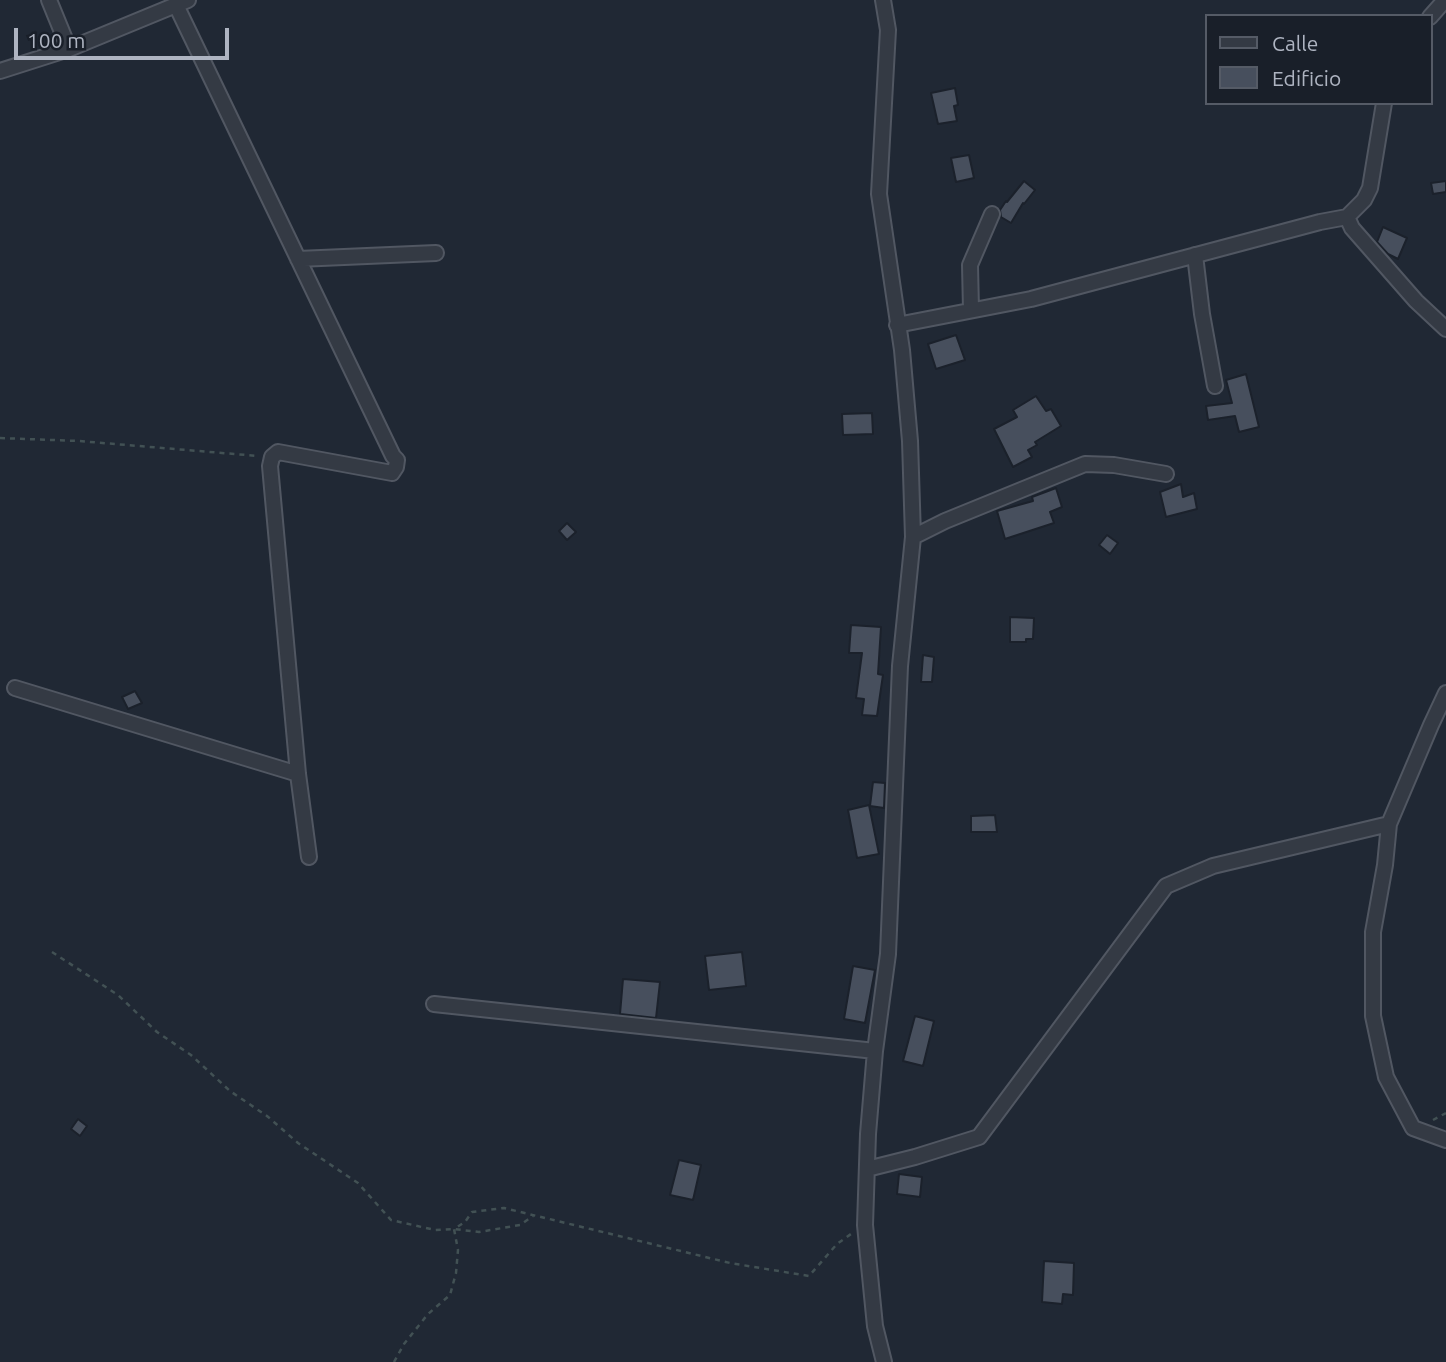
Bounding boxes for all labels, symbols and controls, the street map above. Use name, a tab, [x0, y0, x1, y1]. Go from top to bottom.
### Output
scale bar	[18, 14, 233, 58]
legend	[1204, 14, 1432, 105]
text: 100 m	[27, 28, 85, 52]
text: Calle	[1272, 31, 1318, 55]
text: Edificio	[1272, 66, 1341, 90]

